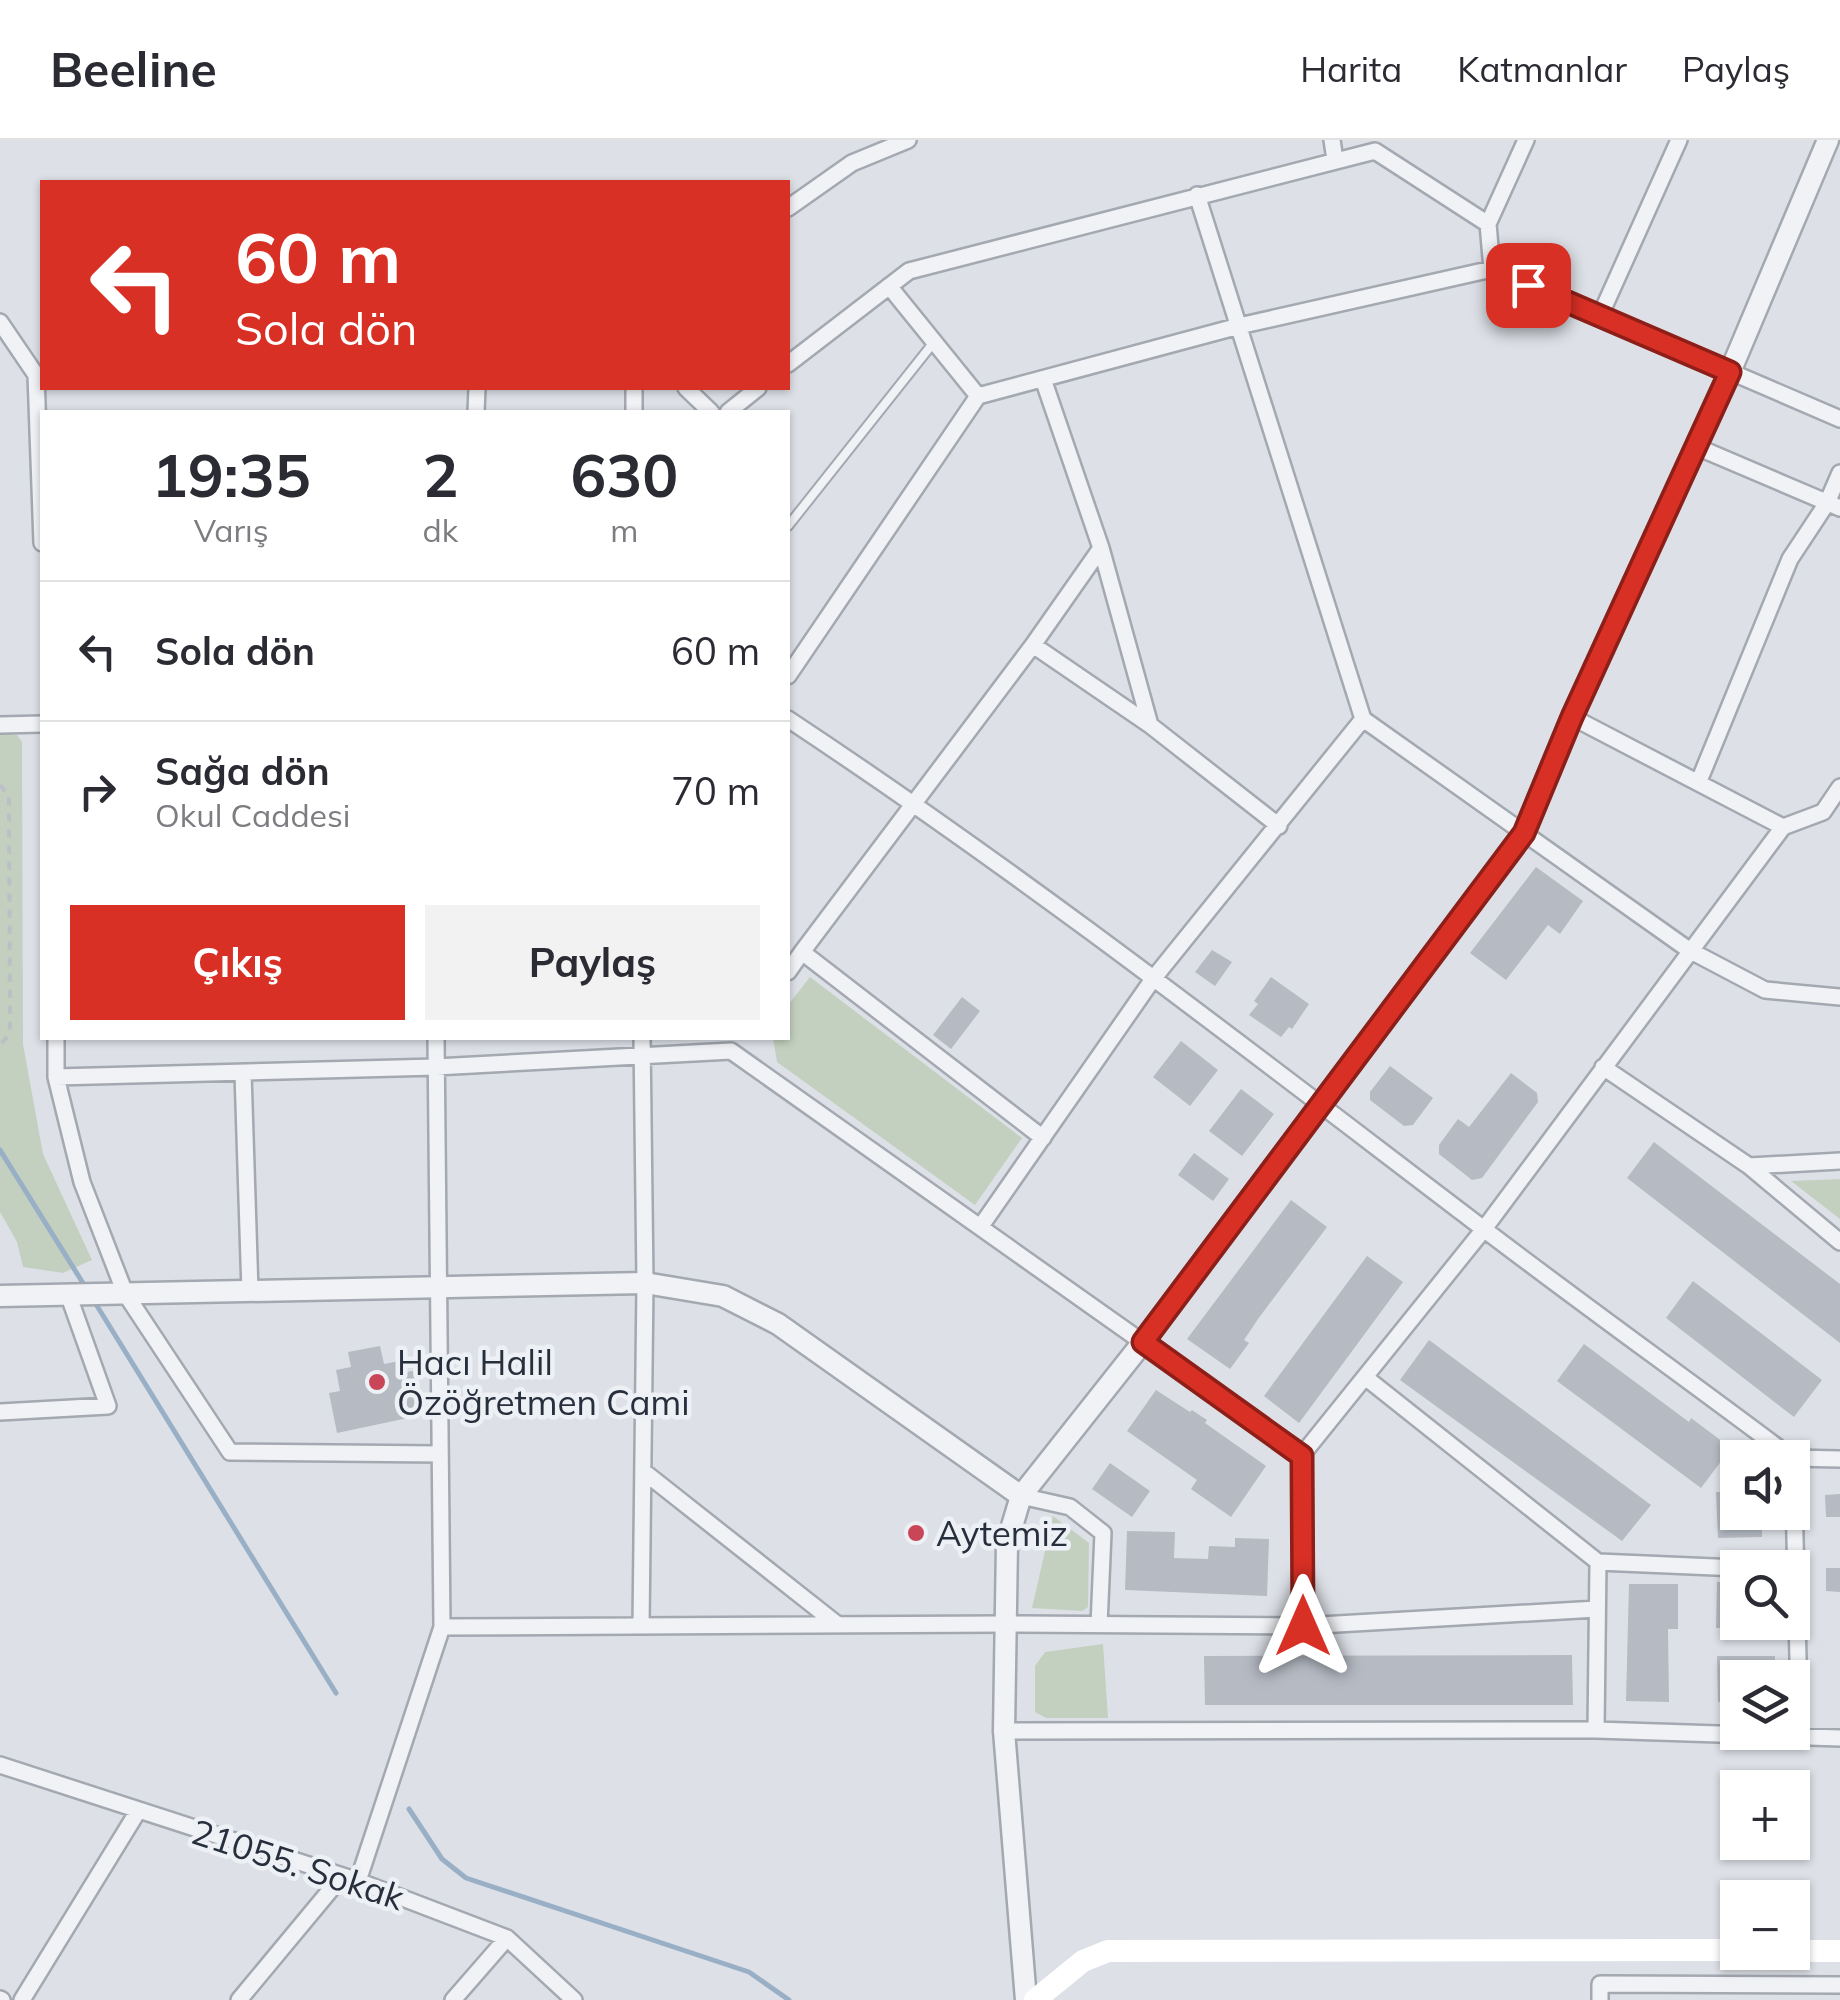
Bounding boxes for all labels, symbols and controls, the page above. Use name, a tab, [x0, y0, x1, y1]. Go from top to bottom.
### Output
text: Beeline	[50, 39, 217, 99]
text: Harita	[1300, 47, 1402, 91]
text: Katmanlar	[1457, 47, 1627, 91]
text: Paylaş	[1682, 47, 1790, 91]
text: 60 m	[235, 213, 401, 301]
icon: left	[70, 220, 200, 350]
pin	[1486, 243, 1571, 328]
icon: arrive	[1501, 258, 1556, 313]
text: Sola dön	[235, 300, 417, 356]
text: 19:35	[152, 437, 311, 512]
text: 2	[422, 437, 458, 512]
text: 630	[570, 437, 678, 512]
text: Varış	[194, 510, 269, 550]
text: dk	[423, 510, 458, 550]
text: m	[610, 510, 638, 550]
icon: left	[70, 624, 125, 679]
text: Sola dön	[155, 627, 315, 675]
text: 60 m	[671, 627, 760, 675]
text: Sağa dön	[155, 747, 330, 795]
icon: right	[70, 764, 125, 819]
text: 70 m	[671, 767, 760, 815]
text: Okul Caddesi	[155, 795, 350, 835]
button: Çıkış	[70, 905, 405, 1020]
button: Paylaş	[425, 905, 760, 1020]
place label: Hacı Halil Özöğretmen Cami	[397, 1340, 690, 1424]
marker: Hacı Halil Özöğretmen Cami	[366, 1371, 388, 1393]
map controls	[1720, 1440, 1810, 1970]
button: sound	[1720, 1440, 1810, 1530]
place label: Aytemiz	[936, 1511, 1068, 1555]
marker: Aytemiz	[905, 1522, 927, 1544]
button: search	[1720, 1550, 1810, 1640]
position arrow	[1251, 1574, 1355, 1678]
button: layers	[1720, 1660, 1810, 1750]
button: +	[1720, 1770, 1810, 1860]
street label: 21055. Sokak	[186, 1809, 411, 1919]
button: −	[1720, 1880, 1810, 1970]

